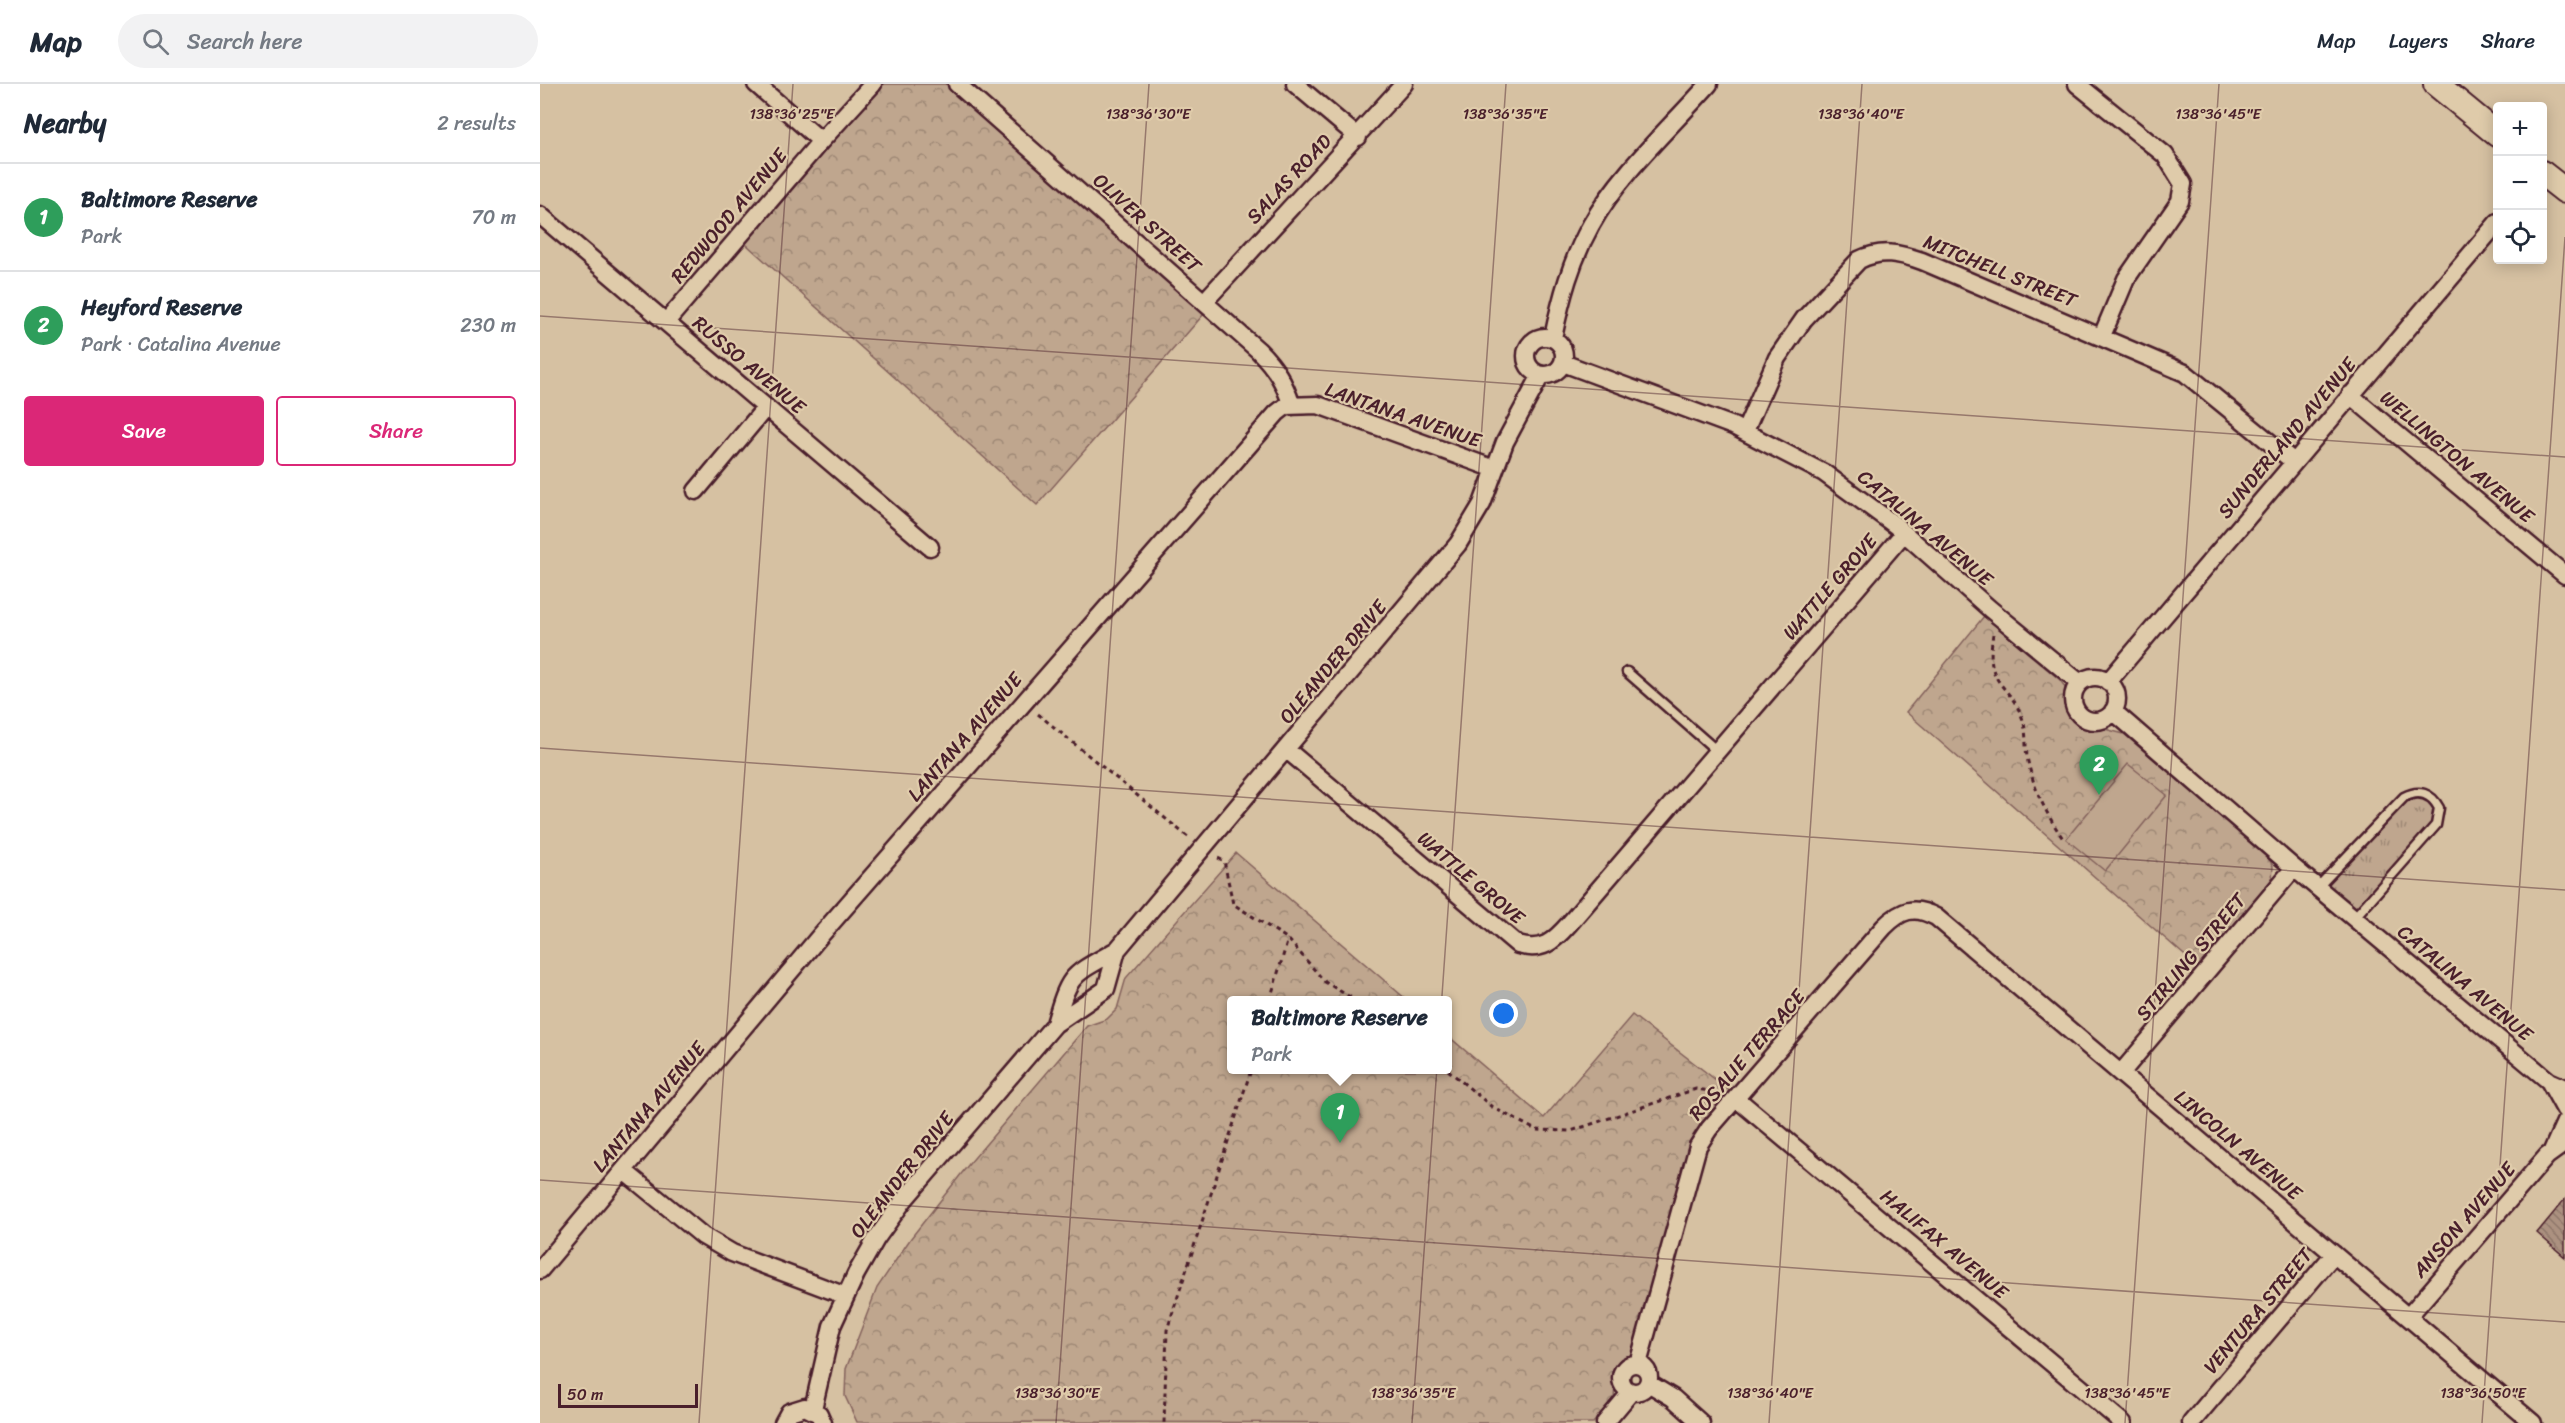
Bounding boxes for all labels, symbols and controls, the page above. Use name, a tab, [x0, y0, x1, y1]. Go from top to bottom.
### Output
search box	[118, 14, 538, 68]
text: Map	[30, 17, 82, 66]
text: Search here	[187, 22, 303, 61]
text: Map	[2317, 22, 2356, 60]
text: Layers	[2389, 22, 2448, 60]
text: Share	[2481, 22, 2535, 60]
icon: search	[139, 25, 172, 58]
text: Nearby	[24, 100, 106, 146]
text: 138°36'25"E	[750, 101, 836, 127]
text: 138°36'30"E	[1106, 101, 1192, 127]
text: 138°36'35"E	[1463, 101, 1549, 127]
text: 138°36'40"E	[1818, 101, 1906, 127]
text: 138°36'45"E	[2175, 101, 2262, 127]
map controls	[2493, 102, 2547, 264]
button: +	[2493, 102, 2547, 156]
text: 2 results	[437, 106, 516, 141]
street label: SALAS ROAD	[1237, 125, 1341, 233]
street label: REDWOOD AVENUE	[662, 139, 798, 292]
button: −	[2493, 156, 2547, 210]
street label: OLIVER STREET	[1084, 164, 1211, 283]
text: Baltimore Reserve	[81, 180, 258, 219]
text: 1	[39, 200, 48, 235]
text: 70 m	[471, 200, 516, 235]
button: locate	[2493, 210, 2547, 264]
text: Park	[81, 219, 122, 254]
street label: MITCHELL STREET	[1918, 224, 2084, 318]
text: Heyford Reserve	[81, 288, 242, 327]
street label: RUSSO AVENUE	[684, 307, 815, 424]
text: 2	[38, 308, 49, 343]
text: 230 m	[460, 308, 516, 343]
text: Park · Catalina Avenue	[81, 327, 281, 362]
street label: SUNDERLAND AVENUE	[2209, 348, 2367, 527]
street label: LANTANA AVENUE	[1320, 372, 1488, 459]
street label: WELLINGTON AVENUE	[2372, 381, 2544, 534]
button: Save	[24, 396, 264, 466]
button: Share	[276, 396, 516, 466]
street label: CATALINA AVENUE	[1849, 460, 2002, 597]
street label: WATTLE GROVE	[1774, 524, 1888, 648]
street label: OLEANDER DRIVE	[1270, 590, 1397, 732]
street label: LANTANA AVENUE	[898, 663, 1033, 810]
pin: 2	[2080, 746, 2118, 795]
street label: WATTLE GROVE	[1409, 822, 1534, 935]
street label: STIRLING STREET	[2127, 884, 2257, 1029]
street label: CATALINA AVENUE	[2389, 915, 2542, 1052]
street label: ROSALIE TERRACE	[1680, 980, 1816, 1129]
popup	[1227, 996, 1452, 1074]
text: Baltimore Reserve	[1251, 998, 1428, 1037]
your location	[1489, 999, 1518, 1028]
street label: LANTANA AVENUE	[583, 1032, 716, 1181]
text: Park	[1251, 1037, 1292, 1072]
street label: LINCOLN AVENUE	[2166, 1081, 2311, 1211]
pin: 1	[1320, 1094, 1360, 1143]
street label: OLEANDER DRIVE	[841, 1102, 964, 1246]
street label: ANSON AVENUE	[2403, 1153, 2526, 1287]
street label: HALIFAX AVENUE	[1872, 1180, 2018, 1310]
street label: VENTURA STREET	[2194, 1239, 2323, 1382]
text: 50 m	[567, 1380, 603, 1409]
text: 138°36'30"E	[1015, 1380, 1101, 1406]
text: 138°36'35"E	[1371, 1380, 1457, 1406]
text: 138°36'40"E	[1727, 1380, 1815, 1406]
text: 138°36'45"E	[2084, 1380, 2171, 1406]
text: 138°36'50"E	[2440, 1380, 2528, 1406]
scale bar	[558, 1381, 698, 1408]

